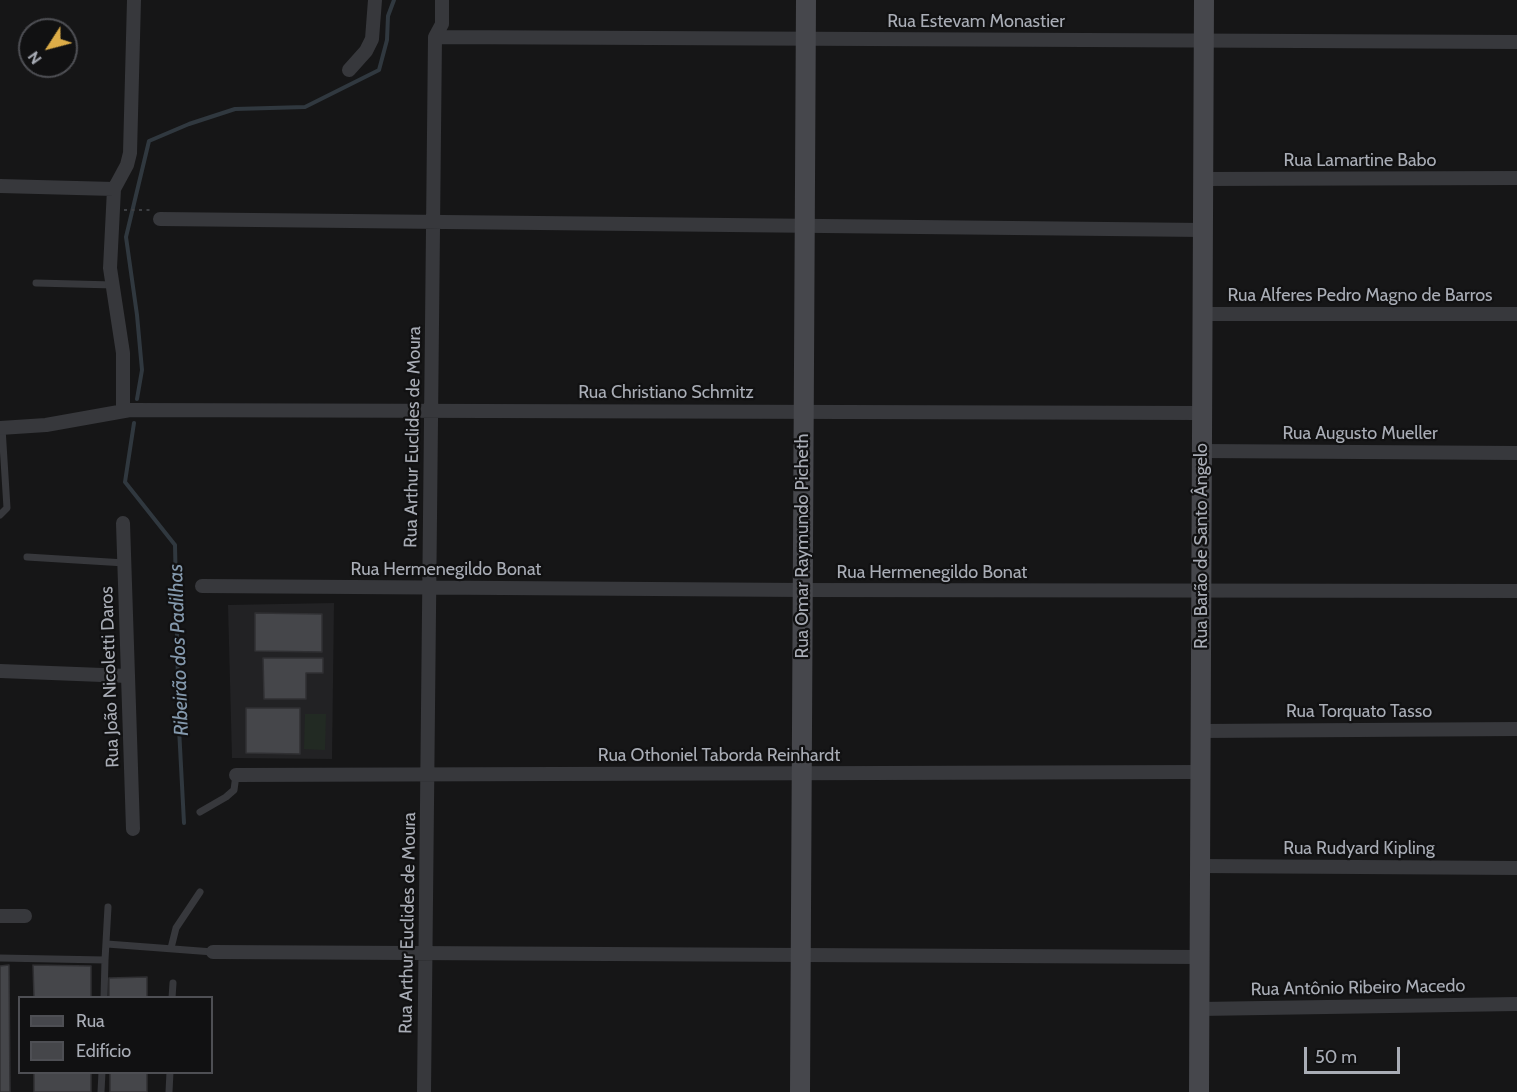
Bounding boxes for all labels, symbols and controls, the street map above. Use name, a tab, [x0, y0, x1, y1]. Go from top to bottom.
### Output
street label: Rua Estevam Monastier	[887, 11, 1065, 33]
north arrow	[18, 18, 78, 78]
text: N	[24, 48, 46, 68]
street label: Rua Lamartine Babo	[1283, 150, 1437, 172]
street label: Rua Alferes Pedro Magno de Barros	[1227, 285, 1493, 307]
street label: Rua Arthur Euclides de Moura	[400, 326, 426, 548]
street label: Rua Christiano Schmitz	[578, 382, 754, 404]
street label: Rua Augusto Mueller	[1282, 423, 1438, 445]
street label: Rua Omar Raymundo Picheth	[792, 434, 814, 658]
street label: Rua Barão de Santo Ângelo	[1191, 443, 1213, 649]
street label: Rua Hermenegildo Bonat	[351, 559, 541, 581]
street label: Rua Hermenegildo Bonat	[837, 562, 1027, 584]
water label: Ribeirão dos Padilhas	[164, 564, 194, 736]
street label: Rua João Nicoletti Daros	[96, 586, 124, 768]
street label: Rua Torquato Tasso	[1286, 701, 1432, 723]
street label: Rua Othoniel Taborda Reinhardt	[598, 745, 840, 767]
street label: Rua Arthur Euclides de Moura	[395, 812, 421, 1034]
street label: Rua Rudyard Kipling	[1283, 838, 1435, 860]
street label: Rua Antônio Ribeiro Macedo	[1250, 975, 1466, 1001]
legend	[18, 996, 213, 1074]
text: Rua	[76, 1010, 105, 1032]
scale bar	[1307, 1035, 1403, 1073]
text: Edifício	[76, 1040, 131, 1062]
text: 50 m	[1315, 1046, 1357, 1068]

